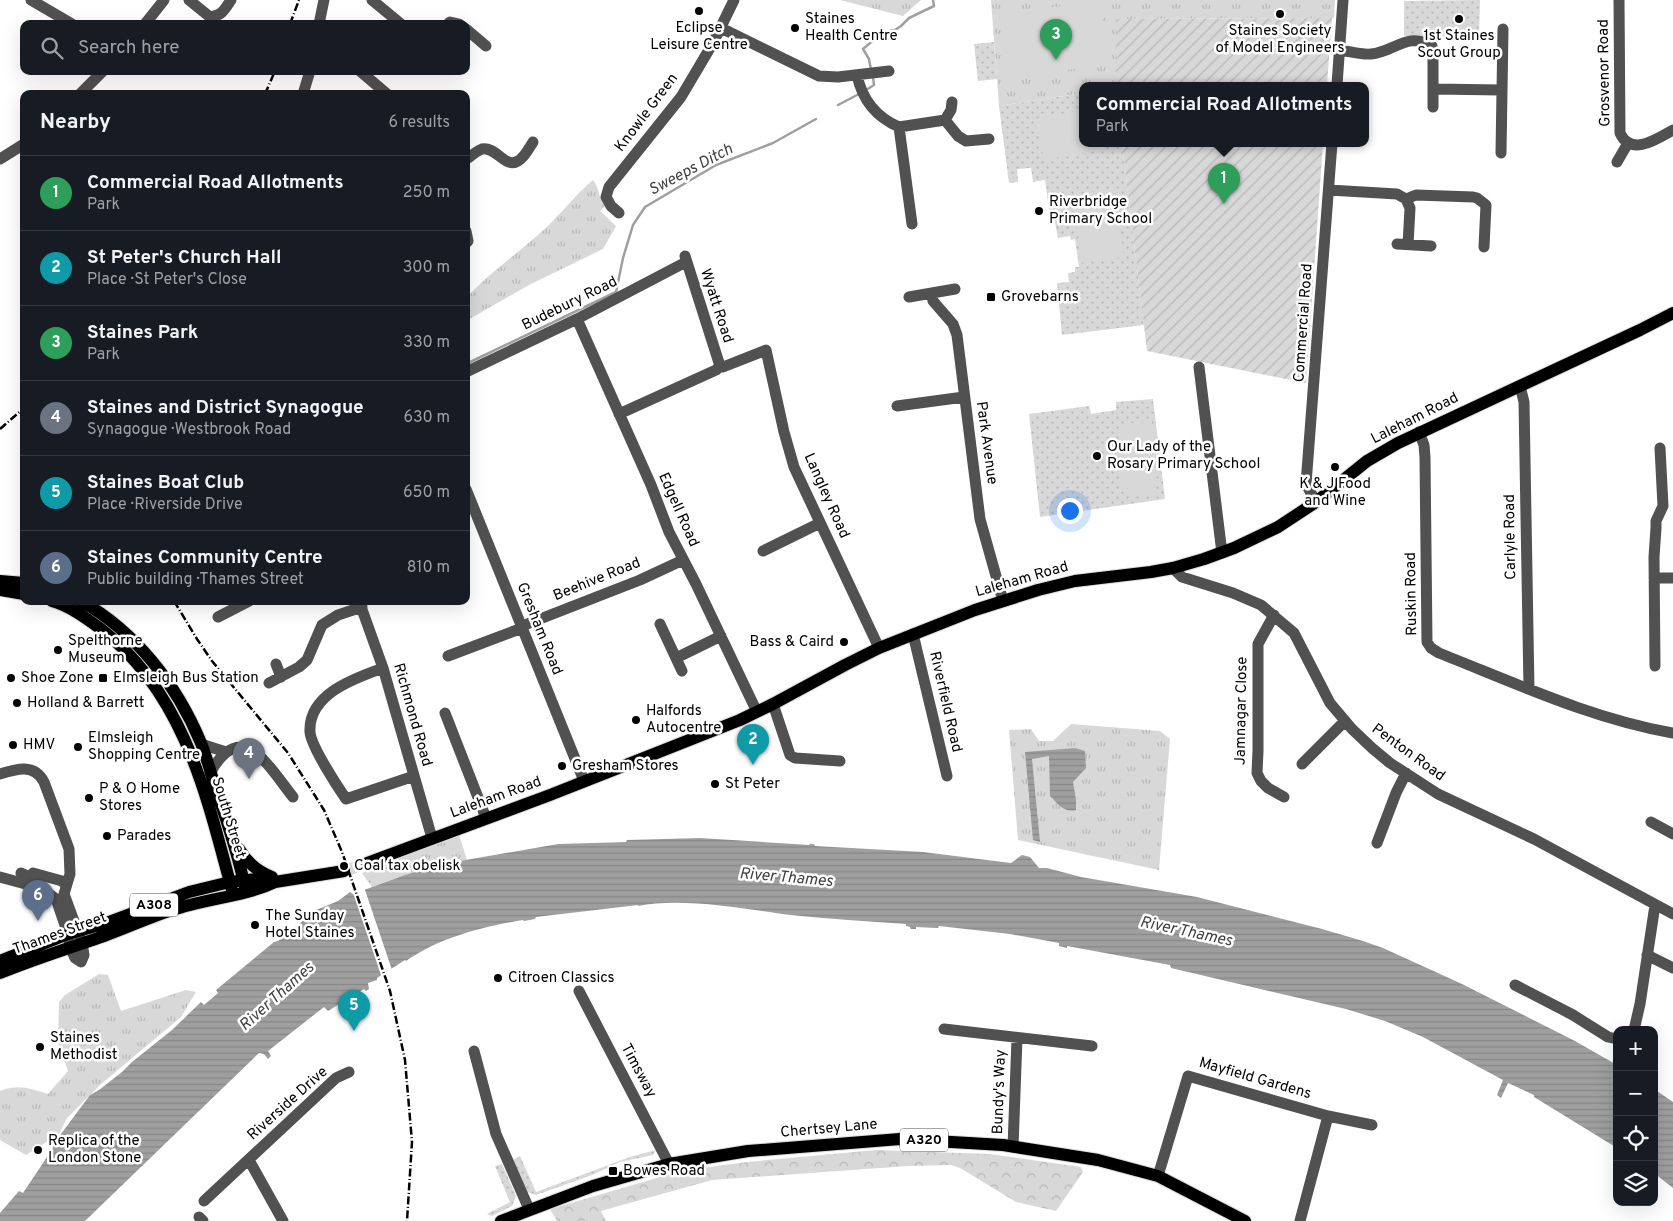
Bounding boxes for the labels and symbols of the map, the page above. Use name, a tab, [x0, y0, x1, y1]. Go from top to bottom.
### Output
marker: Eclipse Leisure Centre	[693, 5, 705, 17]
marker: Staines Society of Model Engineers	[1274, 8, 1286, 20]
place label: Staines Health Centre	[805, 10, 898, 46]
marker: 1st Staines Scout Group	[1453, 13, 1465, 25]
place label: Eclipse Leisure Centre	[650, 19, 748, 55]
pin: 3	[1040, 19, 1072, 60]
street label: Grosvenor Road	[1595, 19, 1615, 127]
marker: Staines Health Centre	[789, 22, 801, 34]
place label: Staines Society of Model Engineers	[1215, 22, 1345, 58]
place label: 1st Staines Scout Group	[1417, 27, 1501, 63]
street label: Knowle Green	[611, 70, 683, 156]
water label: Sweeps Ditch	[646, 139, 737, 201]
pin: 1	[1208, 163, 1240, 204]
place label: Riverbridge Primary School	[1049, 193, 1152, 229]
marker: Riverbridge Primary School	[1033, 205, 1045, 217]
street label: Commercial Road	[1290, 263, 1318, 383]
street label: Wyatt Road	[695, 266, 737, 346]
street label: Budebury Road	[519, 273, 621, 335]
place label: Grovebarns	[1001, 288, 1079, 307]
marker: Grovebarns	[985, 291, 997, 303]
street label: Laleham Road	[1368, 389, 1462, 449]
street label: Park Avenue	[971, 400, 1001, 486]
place label: Our Lady of the Rosary Primary School	[1107, 438, 1260, 474]
street label: Langley Road	[799, 450, 853, 542]
marker: Our Lady of the Rosary Primary School	[1091, 450, 1103, 462]
marker: K & J Food and Wine	[1329, 461, 1341, 473]
street label: Edgell Road	[653, 470, 703, 550]
place label: K & J Food and Wine	[1299, 475, 1371, 511]
street label: Carlyle Road	[1501, 494, 1521, 580]
your location	[1057, 498, 1083, 524]
street label: Ruskin Road	[1402, 552, 1422, 636]
street label: Beehive Road	[551, 554, 643, 606]
street label: Laleham Road	[973, 558, 1071, 602]
street label: Gresham Road	[512, 580, 566, 678]
place label: Spelthorne Museum	[68, 632, 143, 668]
place label: Bass & Caird	[750, 633, 834, 652]
marker: Bass & Caird	[838, 636, 850, 648]
marker: Spelthorne Museum	[52, 644, 64, 656]
street label: Riverfield Road	[924, 650, 966, 754]
street label: Jamnagar Close	[1232, 657, 1252, 765]
street label: Richmond Road	[388, 661, 436, 769]
place label: Shoe Zone	[21, 669, 93, 688]
place label: Elmsleigh Bus Station	[113, 669, 259, 688]
marker: Shoe Zone	[5, 672, 17, 684]
marker: Elmsleigh Bus Station	[97, 672, 109, 684]
place label: Holland & Barrett	[27, 694, 144, 713]
marker: Holland & Barrett	[11, 697, 23, 709]
place label: Halfords Autocentre	[646, 702, 721, 738]
marker: Halfords Autocentre	[630, 714, 642, 726]
street label: Penton Road	[1367, 720, 1449, 786]
pin: 2	[737, 724, 769, 765]
place label: Elmsleigh Shopping Centre	[88, 729, 200, 765]
place label: HMV	[23, 736, 55, 755]
pin: 4	[233, 738, 265, 779]
marker: HMV	[7, 739, 19, 751]
marker: Elmsleigh Shopping Centre	[72, 741, 84, 753]
place label: Gresham Stores	[572, 757, 679, 776]
marker: Gresham Stores	[556, 760, 568, 772]
street label: Laleham Road	[448, 773, 544, 823]
street label: South Street	[207, 775, 249, 861]
place label: St Peter	[725, 775, 780, 794]
marker: St Peter	[709, 778, 721, 790]
place label: P & O Home Stores	[99, 780, 180, 816]
marker: P & O Home Stores	[83, 792, 95, 804]
place label: Parades	[117, 827, 171, 846]
marker: Parades	[101, 830, 113, 842]
place label: Coal tax obelisk	[354, 857, 461, 876]
marker: Coal tax obelisk	[338, 860, 350, 872]
water label: River Thames	[738, 864, 834, 892]
pin: 6	[22, 880, 54, 921]
road number: A308	[130, 894, 178, 916]
place label: The Sunday Hotel Staines	[265, 907, 354, 943]
street label: Thames Street	[11, 908, 109, 960]
water label: River Thames	[1138, 912, 1235, 952]
marker: The Sunday Hotel Staines	[249, 919, 261, 931]
water label: River Thames	[235, 958, 319, 1036]
place label: Citroen Classics	[508, 969, 615, 988]
marker: Citroen Classics	[492, 972, 504, 984]
pin: 5	[338, 990, 370, 1031]
place label: Staines Methodist	[50, 1029, 117, 1065]
marker: Staines Methodist	[34, 1041, 46, 1053]
street label: Timsway	[616, 1041, 660, 1101]
street label: Bundy's Way	[989, 1049, 1011, 1135]
street label: Mayfield Gardens	[1197, 1054, 1313, 1104]
street label: Riverside Drive	[244, 1063, 332, 1145]
street label: Chertsey Lane	[780, 1115, 878, 1143]
road number: A320	[900, 1128, 948, 1152]
place label: Replica of the London Stone	[48, 1132, 141, 1168]
marker: Replica of the London Stone	[32, 1144, 44, 1156]
place label: Bowes Road	[623, 1162, 705, 1181]
marker: Bowes Road	[607, 1165, 619, 1177]

